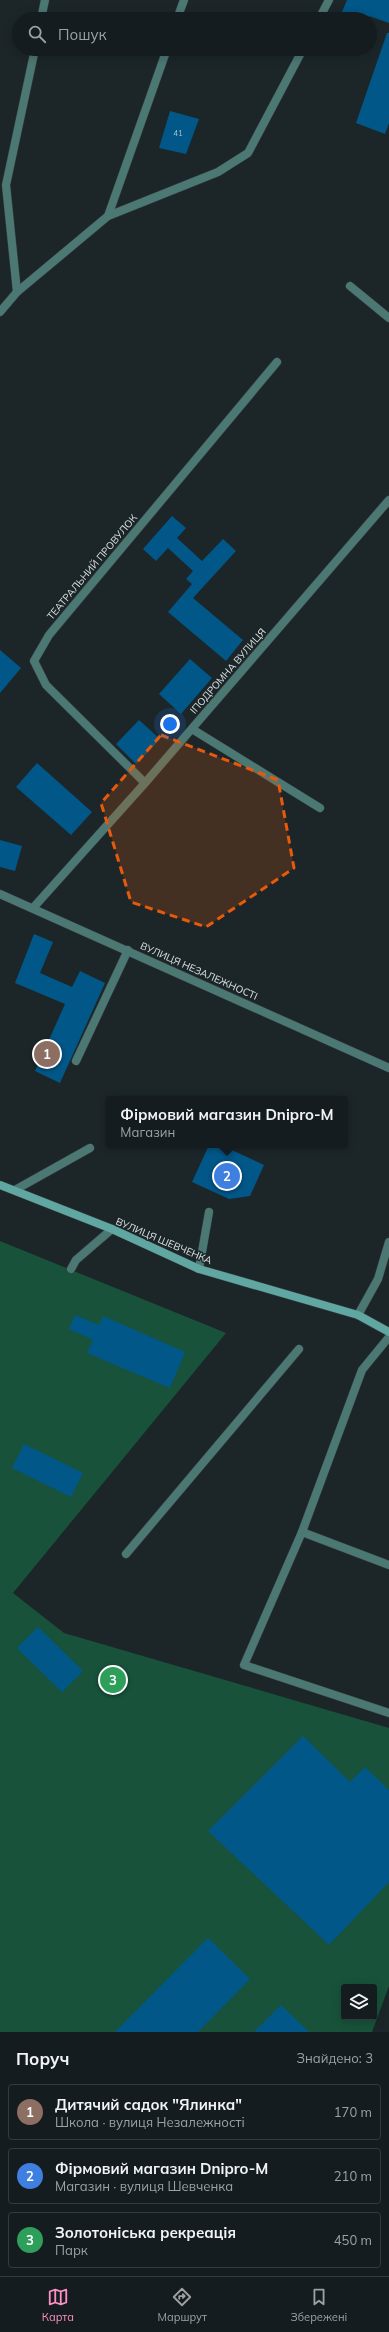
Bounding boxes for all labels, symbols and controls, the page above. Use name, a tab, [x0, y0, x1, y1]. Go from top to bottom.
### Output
search box	[12, 12, 377, 56]
icon: search	[26, 23, 48, 45]
text: Пошук	[58, 25, 107, 44]
house number: 41	[173, 128, 183, 138]
street label: ТЕАТРАЛЬНИЙ ПРОВУЛОК	[44, 511, 140, 622]
street label: ІПОДРОМНА ВУЛИЦЯ	[187, 626, 269, 716]
your location	[160, 714, 180, 734]
street label: ВУЛИЦЯ НЕЗАЛЕЖНОСТІ	[138, 939, 260, 1003]
pin: 1	[34, 1039, 60, 1069]
popup	[106, 1096, 348, 1148]
text: Фірмовий магазин Dnipro-M	[120, 1105, 334, 1124]
text: Магазин	[120, 1124, 175, 1140]
pin: 2	[214, 1161, 240, 1191]
street label: ВУЛИЦЯ ШЕВЧЕНКА	[114, 1215, 215, 1267]
pin: 3	[100, 1665, 126, 1695]
map controls	[341, 1984, 377, 2020]
button: layers	[341, 1984, 377, 2020]
text: Поруч	[16, 2048, 69, 2069]
text: Знайдено: 3	[296, 2050, 373, 2066]
text: Дитячий садок "Ялинка"	[55, 2095, 242, 2114]
text: 1	[26, 2104, 34, 2120]
text: 170 m	[334, 2104, 372, 2120]
text: Школа · вулиця Незалежності	[55, 2114, 245, 2130]
text: Фірмовий магазин Dnipro-M	[55, 2159, 268, 2178]
text: 2	[26, 2168, 34, 2184]
text: 210 m	[334, 2168, 372, 2184]
text: Магазин · вулиця Шевченка	[55, 2178, 233, 2194]
text: Золотоніська рекреація	[55, 2223, 236, 2242]
text: 3	[26, 2232, 34, 2248]
text: 450 m	[334, 2232, 372, 2248]
text: Парк	[55, 2242, 88, 2258]
tab: Карта	[42, 2286, 74, 2324]
tab: Маршрут	[158, 2286, 207, 2324]
tab: Збережені	[290, 2286, 347, 2324]

